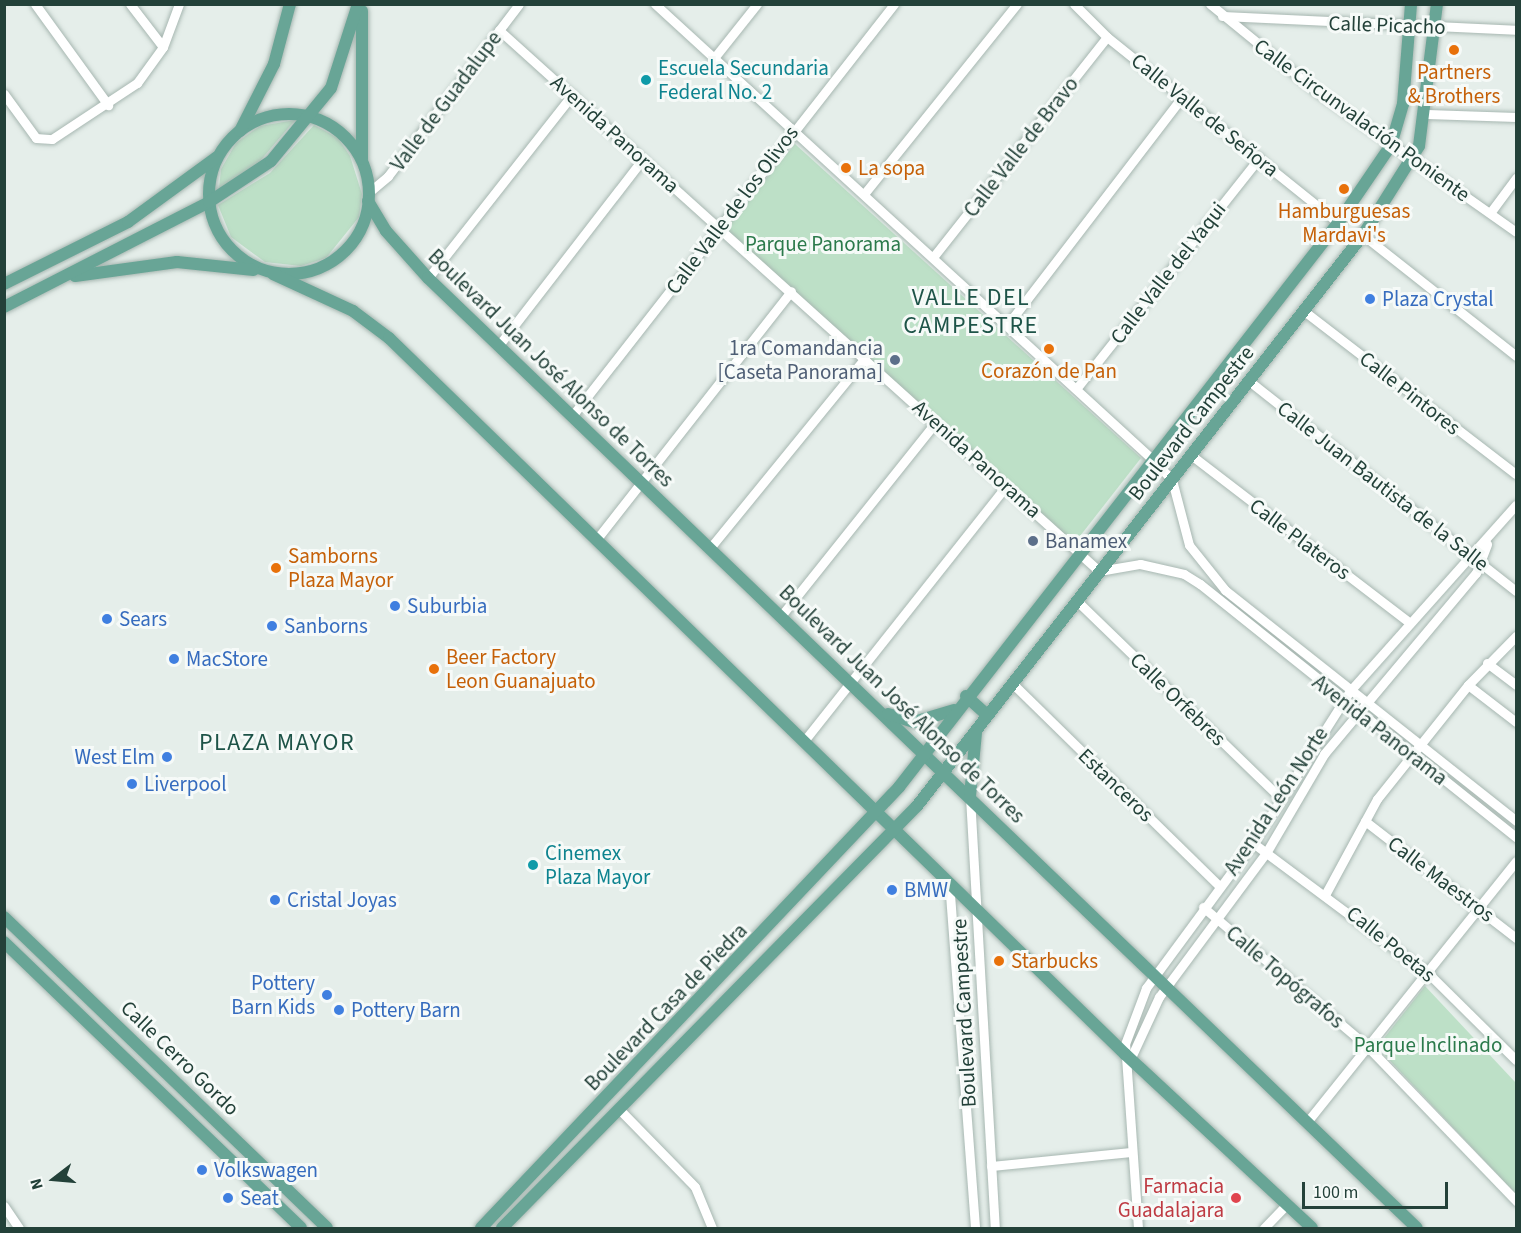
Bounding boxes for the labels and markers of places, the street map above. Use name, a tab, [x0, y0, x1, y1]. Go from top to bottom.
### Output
marker: Partners & Brothers	[1447, 43, 1461, 57]
place label: Escuela Secundaria Federal No. 2	[658, 55, 829, 105]
place label: Partners & Brothers	[1408, 59, 1500, 109]
marker: Escuela Secundaria Federal No. 2	[639, 73, 653, 87]
place label: La sopa	[858, 155, 925, 181]
marker: La sopa	[839, 161, 853, 175]
marker: Hamburguesas Mardavi's	[1337, 182, 1351, 196]
place label: Hamburguesas Mardavi's	[1278, 198, 1410, 248]
place label: Plaza Crystal	[1382, 286, 1494, 312]
marker: Plaza Crystal	[1363, 292, 1377, 306]
place label: 1ra Comandancia [Caseta Panorama]	[717, 335, 883, 385]
marker: Corazón de Pan	[1042, 342, 1056, 356]
marker: 1ra Comandancia [Caseta Panorama]	[888, 353, 902, 367]
place label: Corazón de Pan	[981, 358, 1117, 384]
place label: Banamex	[1045, 528, 1127, 554]
marker: Banamex	[1026, 534, 1040, 548]
place label: Samborns Plaza Mayor	[288, 543, 393, 593]
marker: Samborns Plaza Mayor	[269, 561, 283, 575]
place label: Suburbia	[407, 593, 487, 619]
marker: Suburbia	[388, 599, 402, 613]
place label: Sears	[119, 606, 167, 632]
marker: Sears	[100, 612, 114, 626]
place label: Sanborns	[284, 613, 368, 639]
marker: Sanborns	[265, 619, 279, 633]
place label: Beer Factory Leon Guanajuato	[446, 644, 596, 694]
place label: MacStore	[186, 646, 268, 672]
marker: MacStore	[167, 652, 181, 666]
marker: Beer Factory Leon Guanajuato	[427, 662, 441, 676]
place label: West Elm	[75, 744, 155, 770]
marker: West Elm	[160, 750, 174, 764]
place label: Liverpool	[144, 771, 227, 797]
marker: Liverpool	[125, 777, 139, 791]
place label: Cinemex Plaza Mayor	[545, 840, 650, 890]
marker: Cinemex Plaza Mayor	[526, 858, 540, 872]
place label: BMW	[904, 877, 948, 903]
marker: BMW	[885, 883, 899, 897]
place label: Cristal Joyas	[287, 887, 397, 913]
marker: Cristal Joyas	[268, 893, 282, 907]
place label: Starbucks	[1011, 948, 1098, 974]
marker: Starbucks	[992, 954, 1006, 968]
place label: Pottery Barn Kids	[231, 970, 315, 1020]
marker: Pottery Barn Kids	[320, 988, 334, 1002]
place label: Pottery Barn	[351, 997, 461, 1023]
marker: Pottery Barn	[332, 1003, 346, 1017]
place label: Volkswagen	[214, 1157, 318, 1183]
marker: Volkswagen	[195, 1163, 209, 1177]
place label: Farmacia Guadalajara	[1118, 1173, 1224, 1223]
place label: Seat	[240, 1185, 279, 1211]
marker: Seat	[221, 1191, 235, 1205]
marker: Farmacia Guadalajara	[1229, 1191, 1243, 1205]

